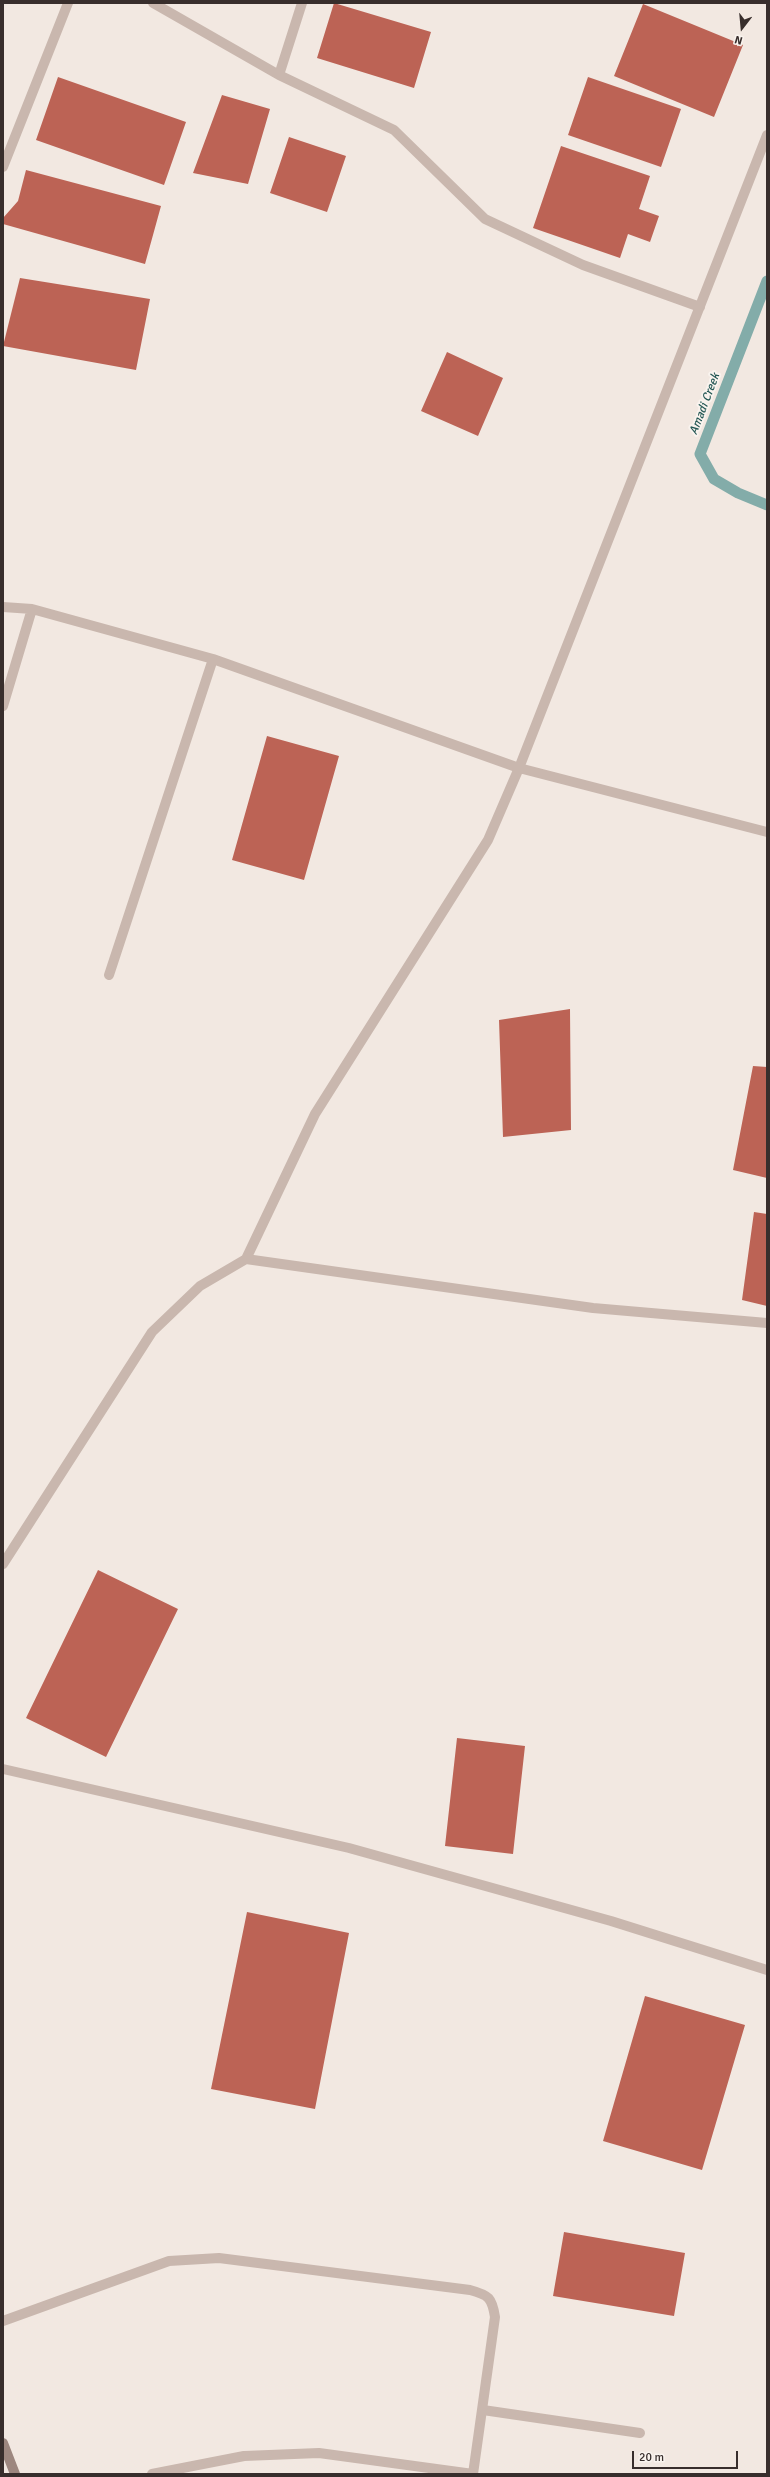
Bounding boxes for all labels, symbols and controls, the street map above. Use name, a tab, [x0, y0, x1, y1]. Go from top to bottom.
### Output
north arrow	[722, 8, 762, 48]
text: N	[733, 33, 744, 47]
water label: Amadi Creek	[687, 371, 723, 437]
scale bar	[634, 2443, 740, 2469]
text: 20 m	[639, 2450, 664, 2465]

